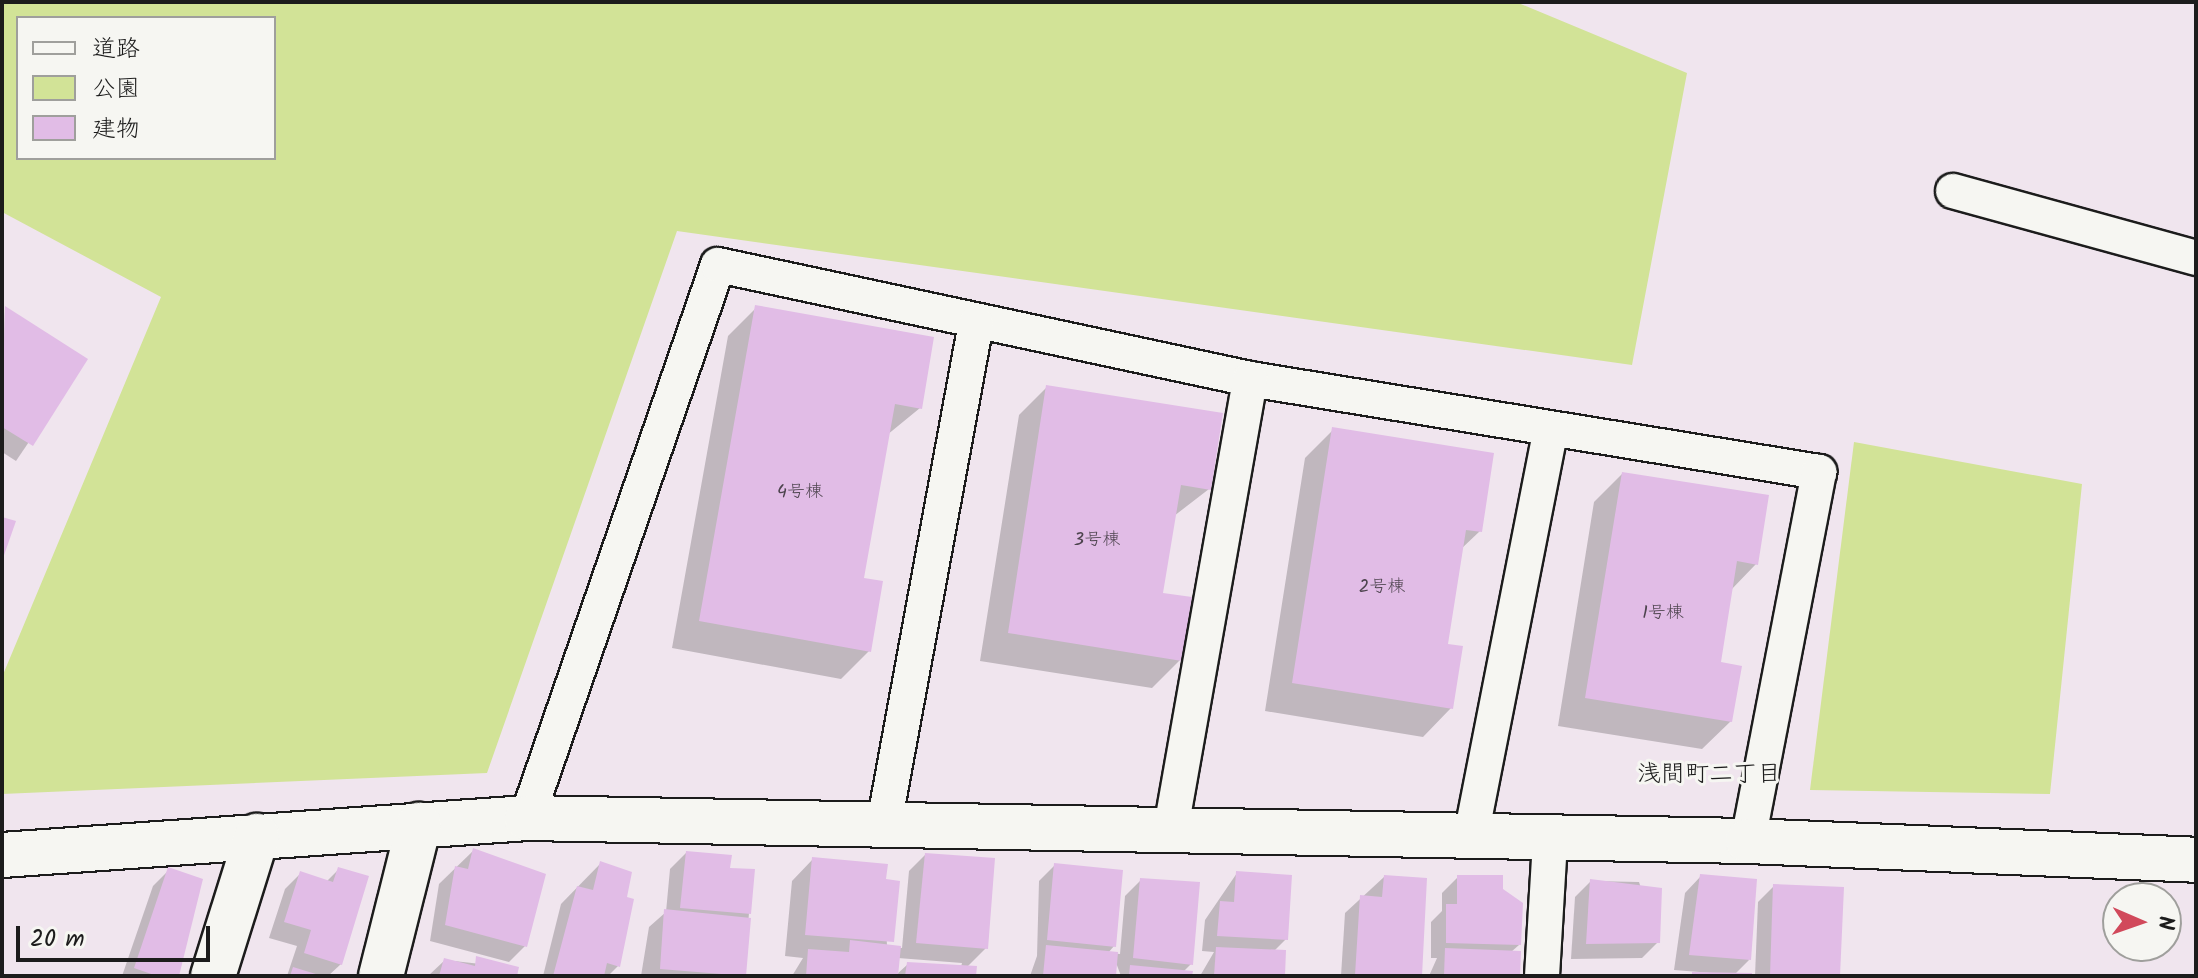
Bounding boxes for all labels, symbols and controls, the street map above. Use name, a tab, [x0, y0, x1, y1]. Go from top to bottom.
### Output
legend	[16, 16, 276, 160]
text: 道路	[92, 30, 140, 69]
text: 公園	[92, 70, 140, 109]
text: 建物	[92, 110, 140, 149]
house number: 4号棟	[777, 482, 823, 504]
house number: 3号棟	[1074, 530, 1120, 552]
house number: 2号棟	[1359, 577, 1405, 599]
house number: 1号棟	[1642, 603, 1684, 625]
district label: 浅間町二丁目	[1637, 761, 1781, 789]
north arrow	[2102, 882, 2182, 962]
scale bar	[20, 910, 214, 960]
text: N	[2147, 915, 2182, 930]
text: 20 m	[30, 920, 85, 959]

